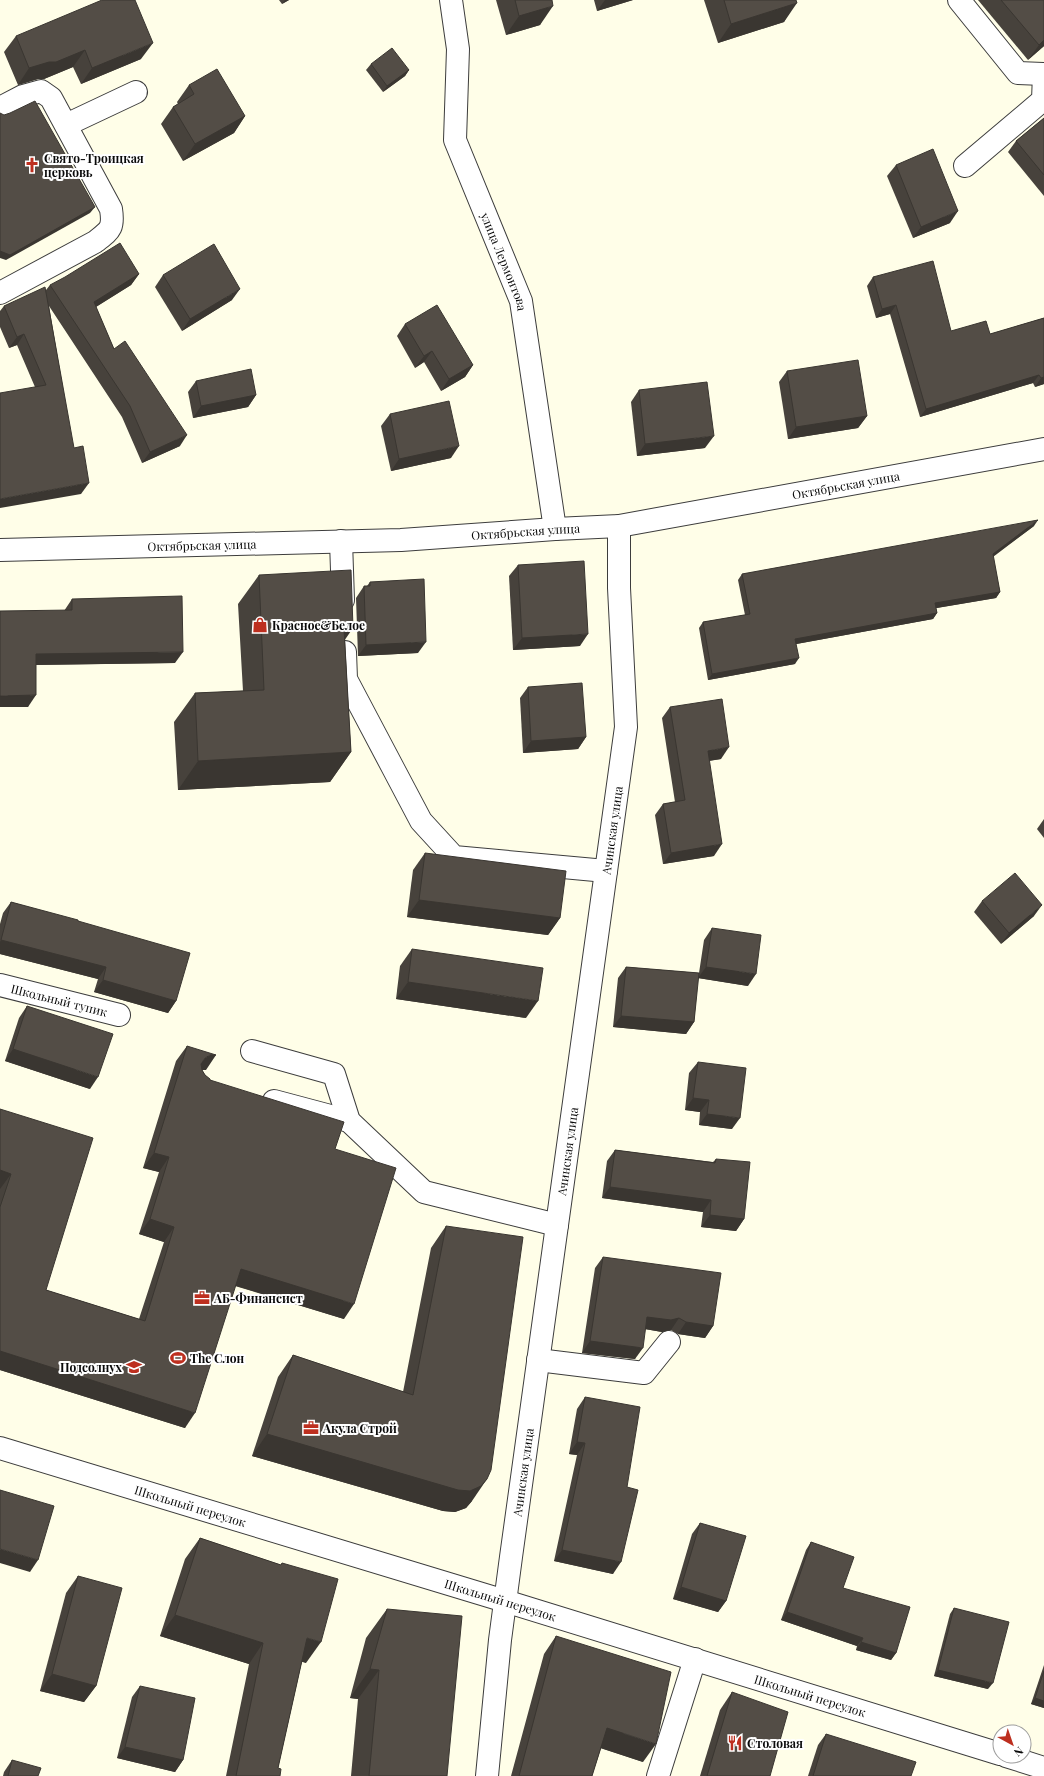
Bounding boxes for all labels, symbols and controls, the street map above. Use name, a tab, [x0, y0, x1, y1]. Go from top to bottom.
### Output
place label: Свято-Троицкая церковь	[44, 150, 144, 180]
church icon: Свято-Троицкая церковь	[23, 156, 41, 174]
street label: улица Лермонтова	[477, 209, 530, 312]
street label: Октябрьская улица	[791, 467, 901, 503]
street label: Октябрьская улица	[471, 520, 580, 543]
street label: Октябрьская улица	[147, 536, 257, 554]
shop icon: Красное&Белое	[251, 616, 269, 634]
place label: Красное&Белое	[272, 617, 365, 633]
street label: Ачинская улица	[598, 785, 626, 876]
street label: Школьный тупик	[9, 980, 109, 1020]
street label: Ачинская улица	[553, 1106, 581, 1197]
office icon: АБ-Финансист	[193, 1289, 211, 1307]
place label: АБ-Финансист	[213, 1290, 303, 1306]
sports icon: The Слон	[169, 1349, 187, 1367]
place label: The Слон	[190, 1350, 245, 1366]
school or university icon: Подсолнух	[125, 1358, 143, 1376]
place label: Подсолнух	[60, 1359, 123, 1375]
office icon: Акула Строй	[302, 1419, 320, 1437]
place label: Акула Строй	[322, 1420, 397, 1436]
street label: Ачинская улица	[509, 1427, 537, 1518]
street label: Школьный переулок	[133, 1481, 248, 1530]
street label: Школьный переулок	[443, 1575, 558, 1624]
street label: Школьный переулок	[752, 1671, 868, 1720]
north arrow	[992, 1724, 1032, 1764]
restaurant icon: Столовая	[726, 1734, 744, 1752]
place label: Столовая	[747, 1735, 803, 1751]
text: N	[1011, 1744, 1027, 1760]

